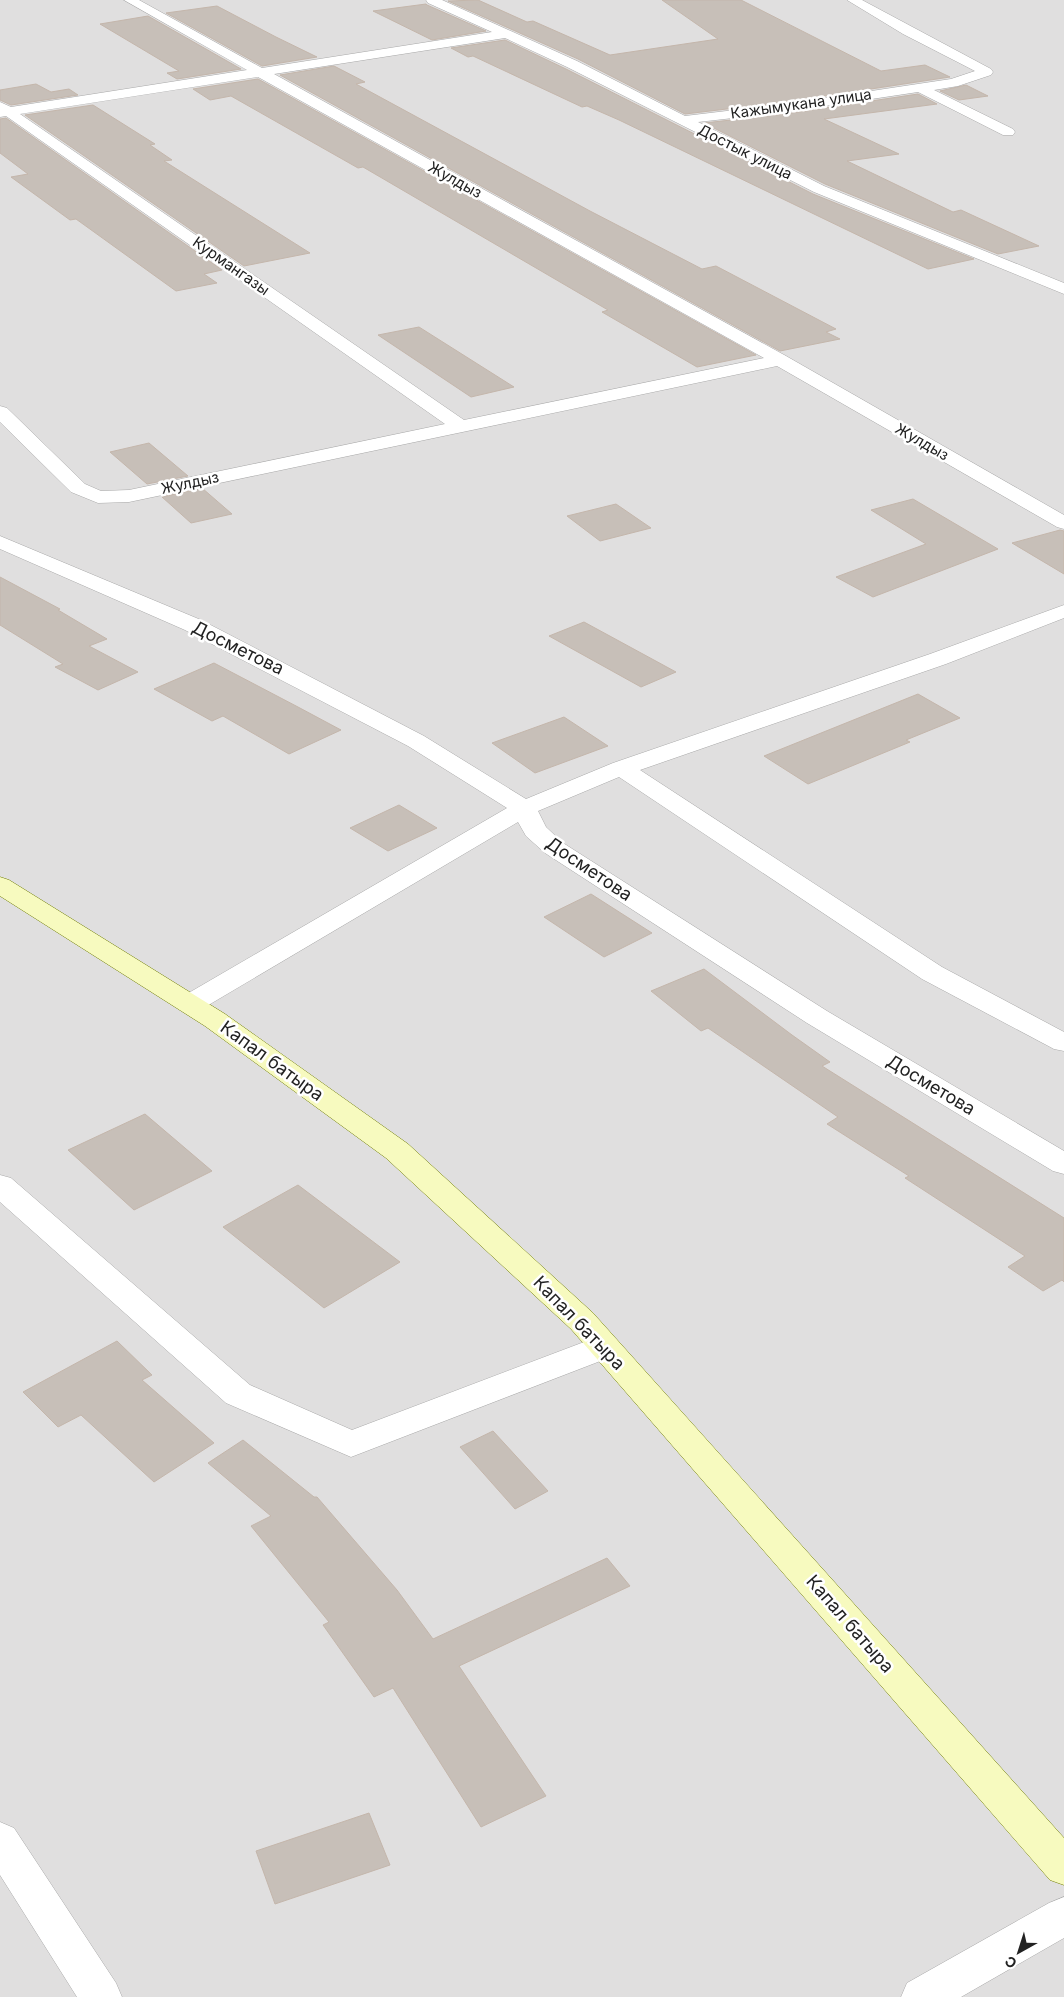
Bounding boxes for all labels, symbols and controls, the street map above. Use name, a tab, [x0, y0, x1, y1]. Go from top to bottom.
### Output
street label: Кажымукана улица	[729, 84, 873, 123]
street label: Достык улица	[695, 120, 795, 183]
street label: Жулдыз	[425, 157, 485, 202]
street label: Курмангазы	[189, 232, 273, 299]
street label: Жулдыз	[892, 419, 952, 464]
street label: Жулдыз	[159, 467, 221, 498]
street label: Досметова	[189, 616, 287, 679]
street label: Досметова	[542, 832, 636, 905]
street label: Капал батыра	[217, 1016, 328, 1105]
street label: Досметова	[883, 1050, 979, 1119]
street label: Капал батыра	[529, 1271, 629, 1374]
street label: Капал батыра	[802, 1571, 898, 1677]
north arrow	[994, 1927, 1044, 1977]
text: С	[1001, 1953, 1020, 1972]

